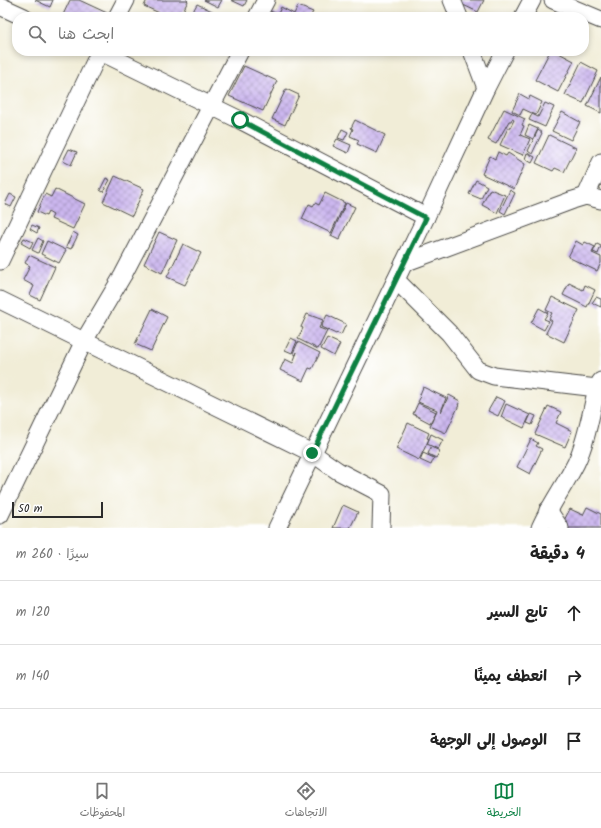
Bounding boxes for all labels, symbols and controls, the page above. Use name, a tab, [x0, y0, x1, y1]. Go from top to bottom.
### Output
search box	[12, 12, 589, 56]
icon: search	[26, 23, 48, 45]
text: ابحث هنا	[58, 23, 114, 47]
route start	[231, 111, 249, 129]
route end	[303, 444, 321, 462]
scale bar	[12, 500, 103, 519]
text: 50 m	[18, 500, 43, 518]
text: 4 دقيقة	[530, 541, 585, 568]
text: سيرًا · 260 m	[16, 544, 89, 565]
text: تابع السير	[488, 601, 547, 625]
text: 120 m	[16, 602, 50, 623]
icon: ahead	[563, 602, 585, 624]
text: انعطف يمينًا	[474, 665, 547, 689]
text: 140 m	[16, 666, 49, 687]
icon: right	[563, 666, 585, 688]
text: الوصول إلى الوجهة	[430, 729, 547, 753]
icon: arrive	[563, 730, 585, 752]
tab: المحفوظات	[80, 780, 125, 822]
tab: الاتجاهات	[285, 780, 327, 822]
tab: الخريطة	[487, 780, 521, 822]

